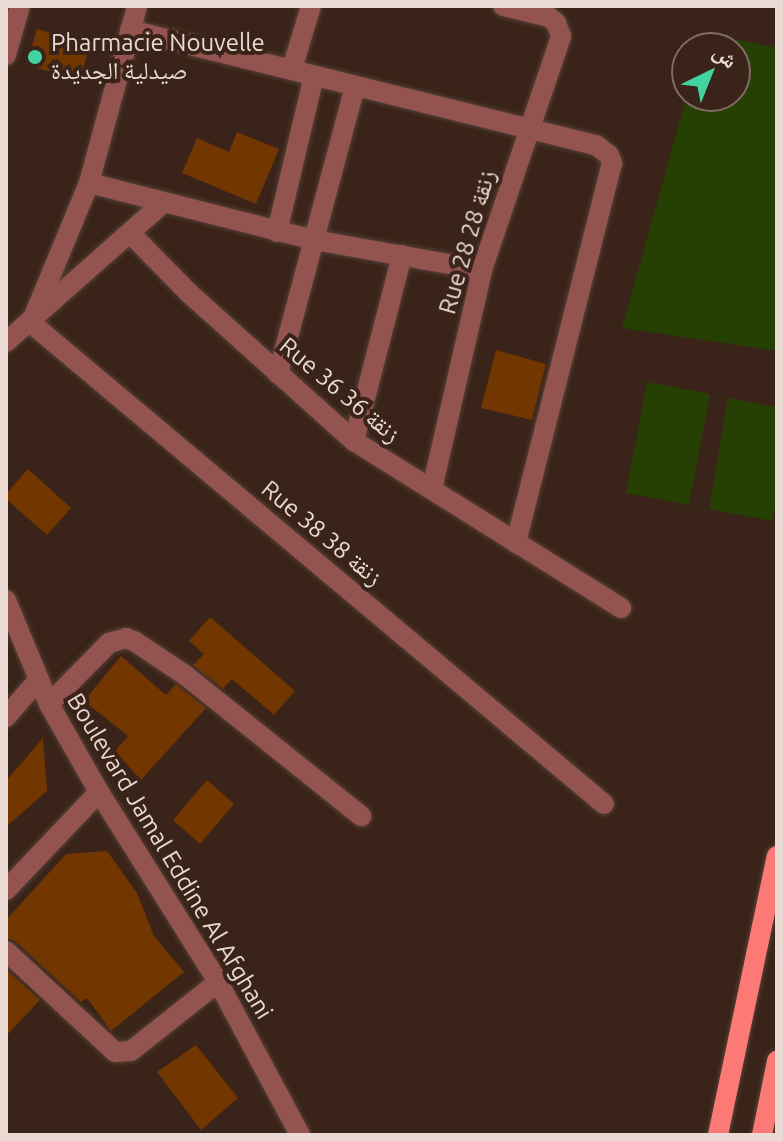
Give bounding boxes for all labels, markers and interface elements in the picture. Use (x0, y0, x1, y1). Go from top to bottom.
place label: Pharmacie Nouvelle صيدلية الجديدة (51, 29, 265, 85)
north arrow (671, 32, 751, 112)
text: ش (709, 38, 743, 73)
marker: Pharmacie Nouvelle صيدلية الجديدة (26, 48, 44, 66)
street label: Rue 28 زنقة 28 (433, 167, 501, 317)
street label: Rue 36 زنقة 36 (274, 331, 406, 449)
street label: Rue 38 زنقة 38 (256, 474, 388, 592)
street label: Boulevard Jamal Eddine Al Afghani (61, 688, 279, 1024)

